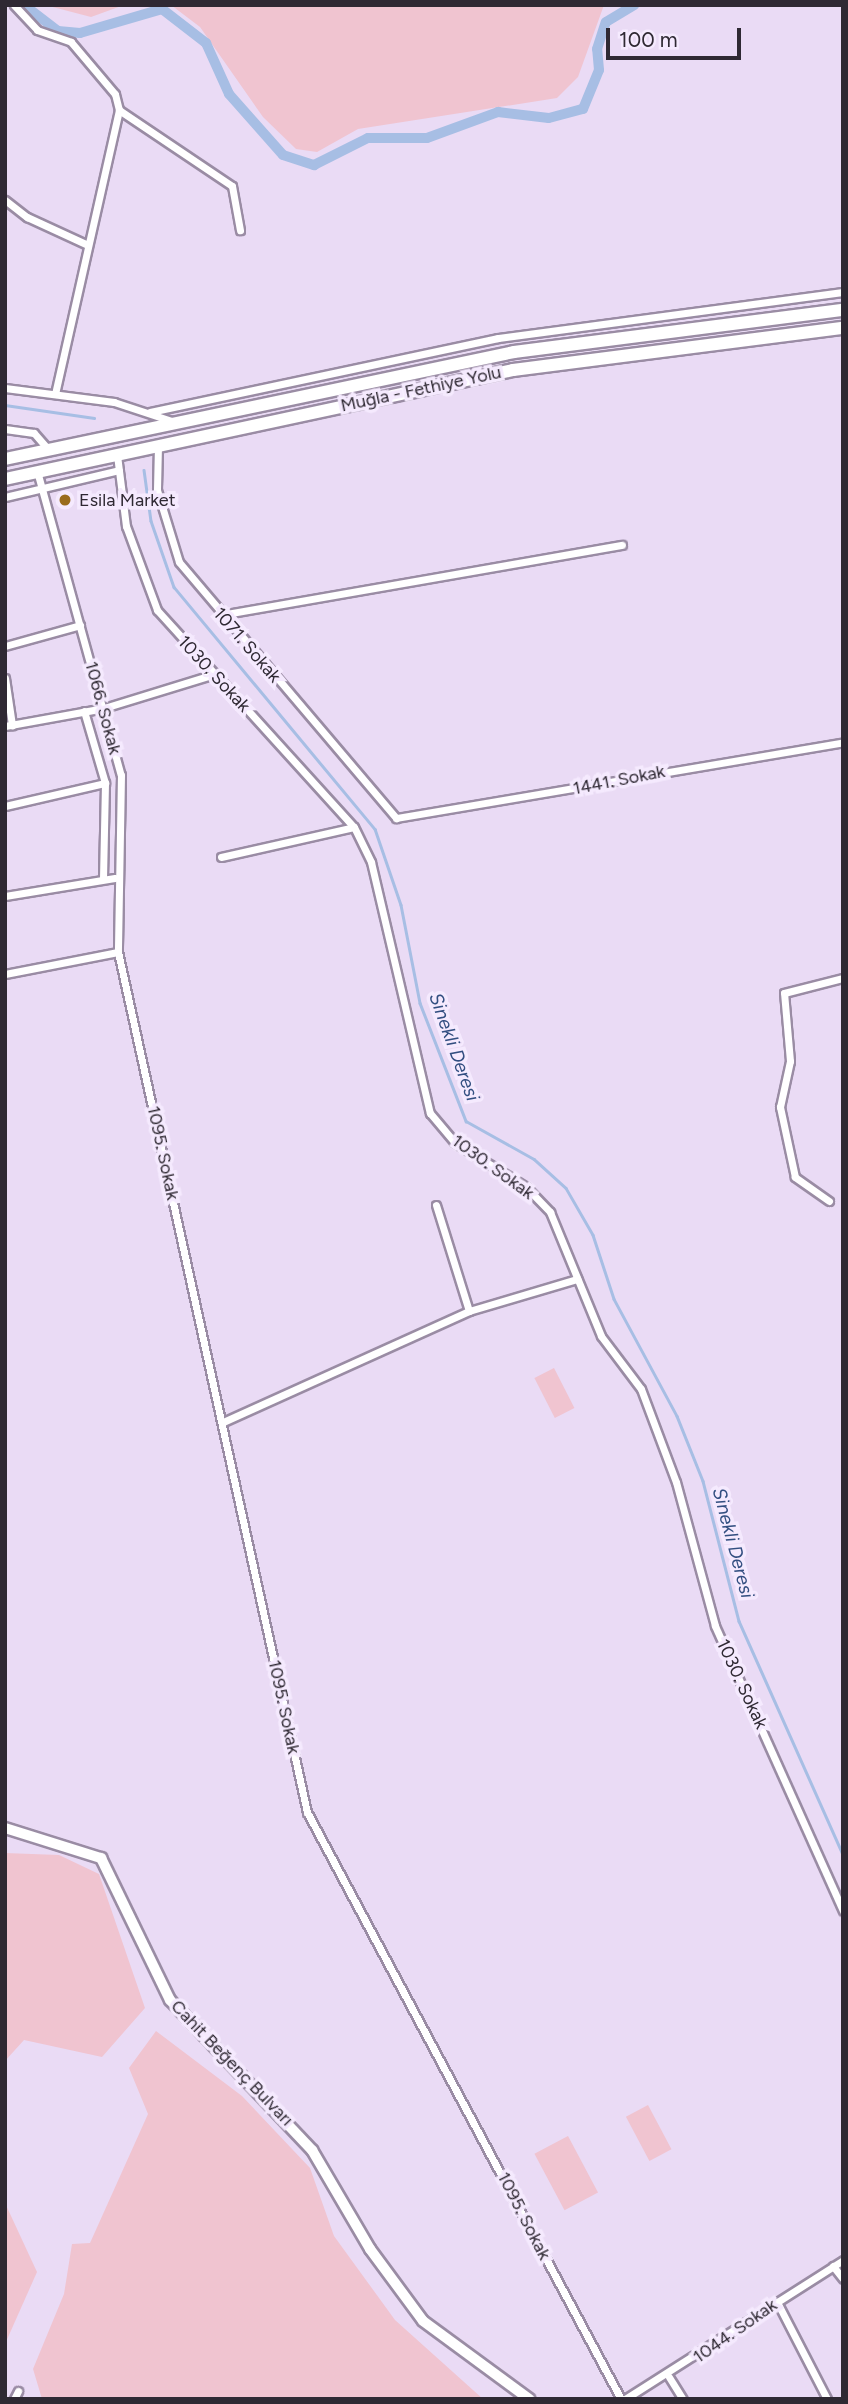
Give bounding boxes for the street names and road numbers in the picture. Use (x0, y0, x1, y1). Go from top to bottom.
street label: Muğla - Fethiye Yolu (339, 361, 503, 417)
street label: 1071. Sokak (209, 603, 285, 687)
street label: 1030. Sokak (173, 631, 255, 717)
street label: 1066. Sokak (80, 659, 126, 757)
street label: 1441. Sokak (571, 760, 667, 800)
street label: 1095. Sokak (142, 1104, 184, 1202)
street label: 1030. Sokak (448, 1130, 538, 1204)
street label: 1030. Sokak (712, 1636, 772, 1732)
street label: 1095. Sokak (263, 1658, 305, 1756)
street label: Cahit Beğenç Bulvarı (166, 1996, 298, 2130)
street label: 1095. Sokak (493, 2168, 555, 2264)
street label: 1044. Sokak (689, 2294, 781, 2368)

